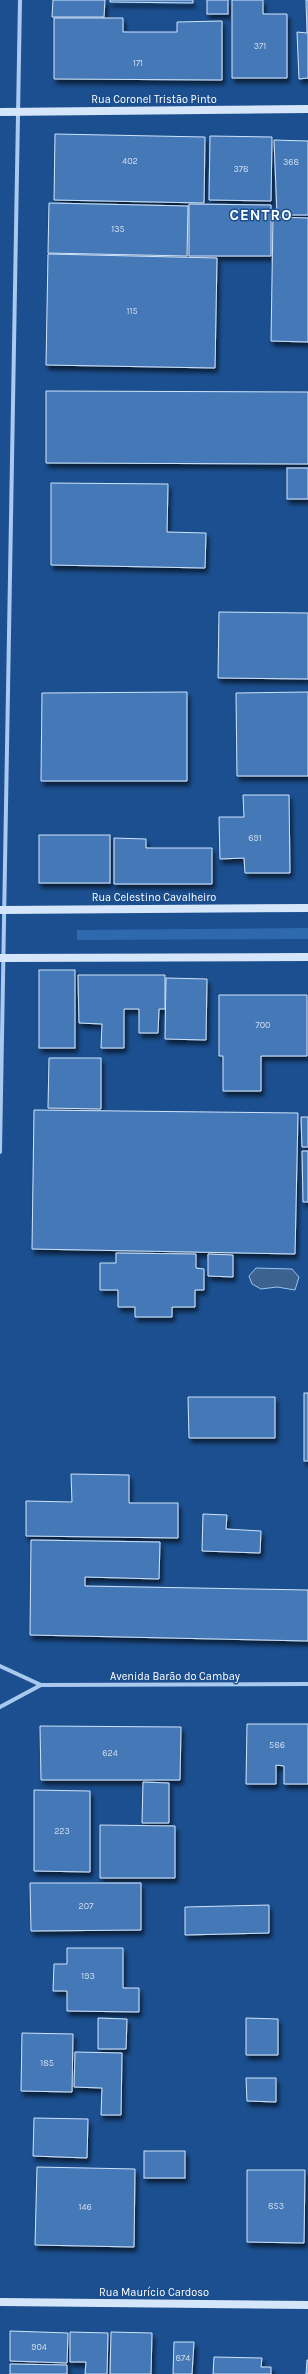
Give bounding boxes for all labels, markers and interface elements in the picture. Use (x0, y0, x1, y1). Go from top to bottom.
house number: 371 (254, 41, 266, 51)
house number: 171 (133, 58, 143, 68)
street label: Rua Coronel Tristão Pinto (91, 93, 217, 106)
house number: 402 (122, 156, 138, 166)
house number: 368 (283, 157, 299, 167)
house number: 378 (233, 164, 249, 174)
district label: CENTRO (230, 206, 292, 224)
house number: 135 (111, 224, 125, 234)
house number: 115 (126, 306, 138, 316)
house number: 691 (248, 833, 262, 843)
street label: Rua Celestino Cavalheiro (92, 891, 216, 904)
house number: 700 (256, 1020, 270, 1030)
street label: Avenida Barão do Cambay (110, 1670, 240, 1683)
house number: 586 (269, 1740, 285, 1750)
house number: 624 (102, 1748, 118, 1758)
house number: 223 (54, 1826, 70, 1836)
house number: 207 (79, 1901, 94, 1911)
house number: 193 (81, 1971, 95, 1981)
house number: 185 (40, 2058, 54, 2068)
house number: 853 (268, 2201, 284, 2211)
house number: 146 (78, 2202, 92, 2212)
street label: Rua Maurício Cardoso (99, 2286, 209, 2299)
house number: 904 (31, 2342, 47, 2352)
house number: 874 (176, 2353, 190, 2363)

